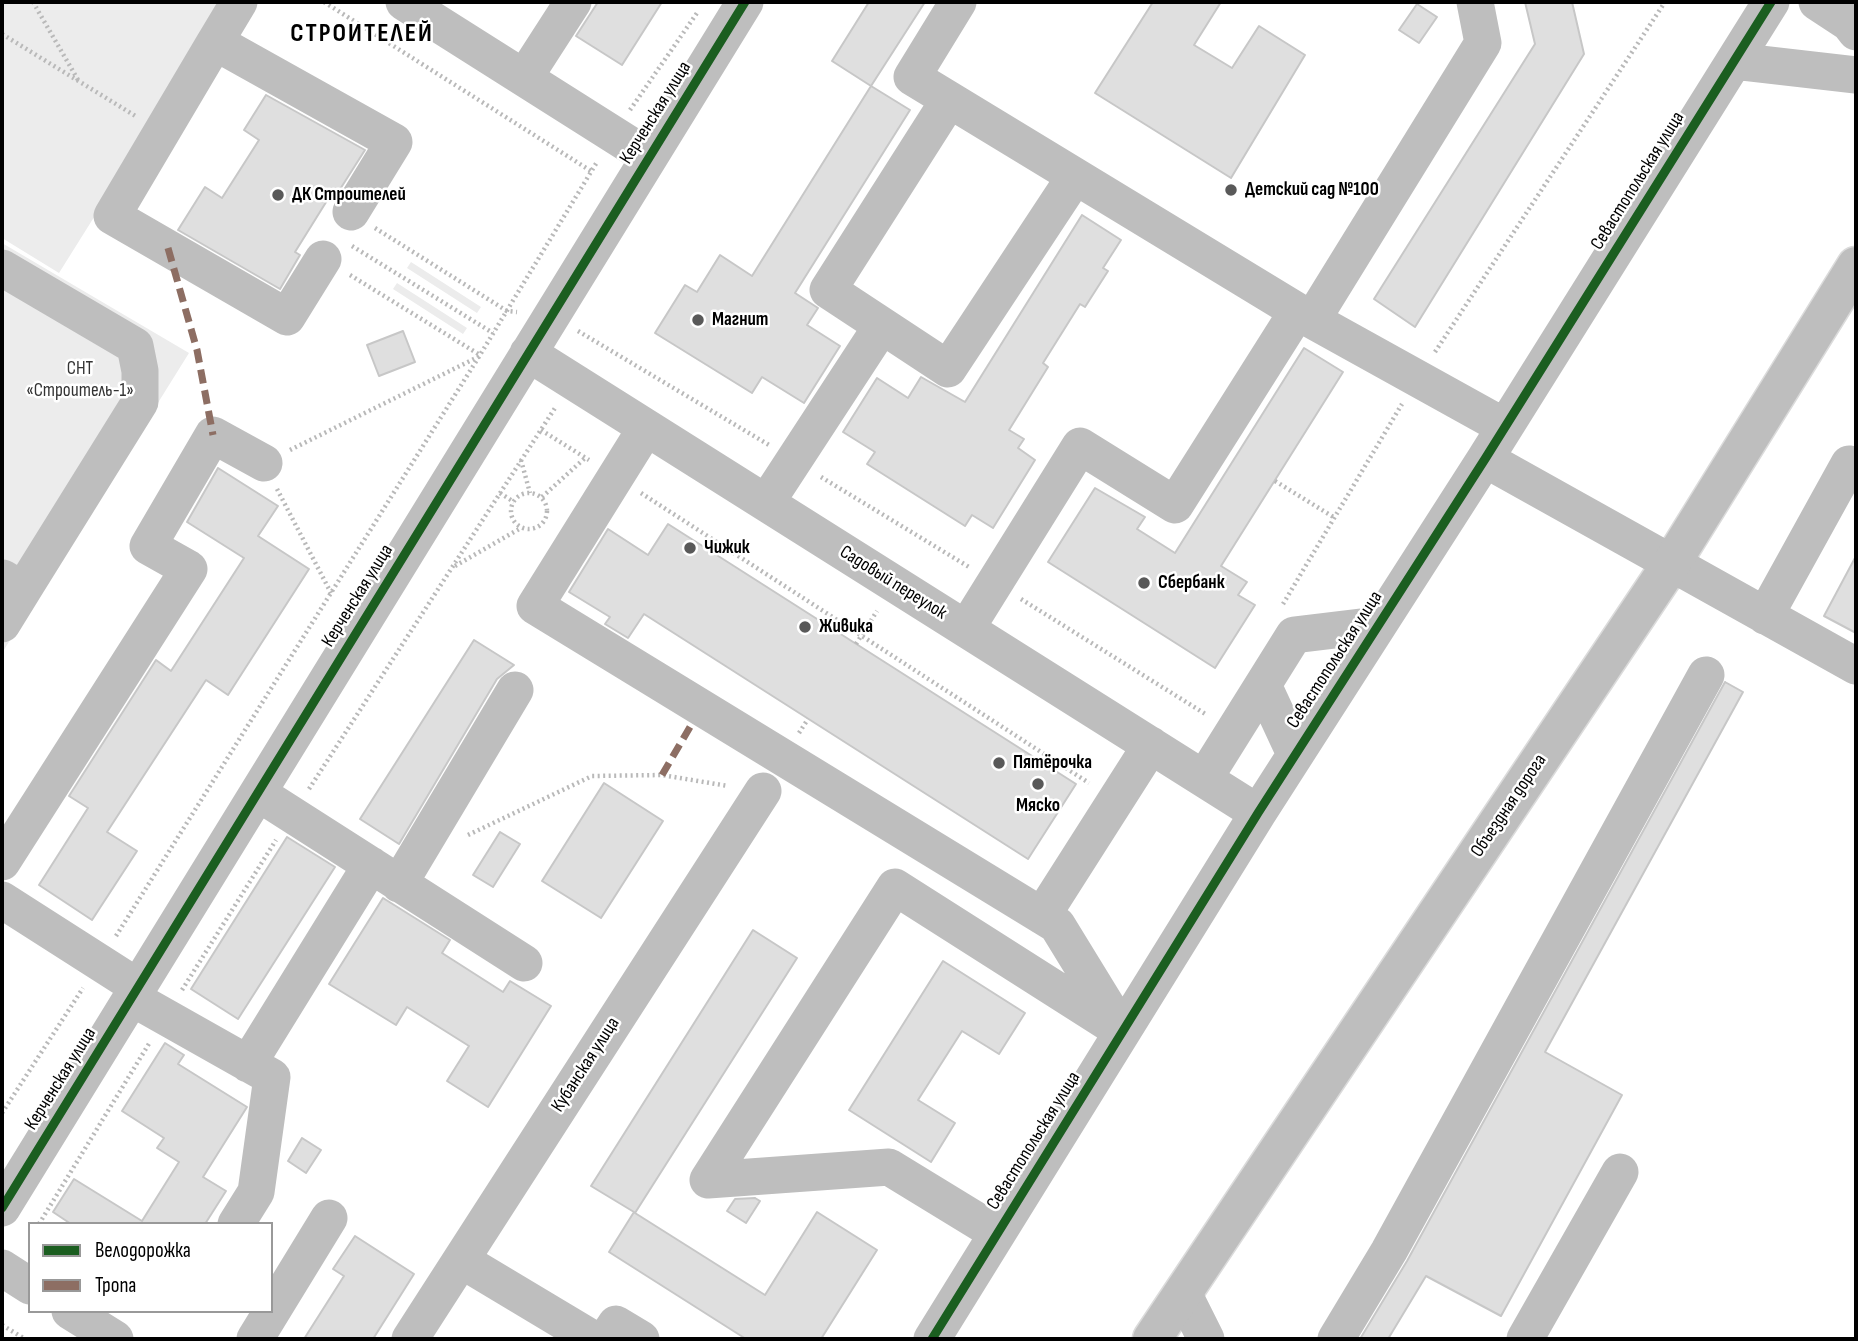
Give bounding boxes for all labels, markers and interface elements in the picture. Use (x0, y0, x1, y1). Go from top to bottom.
district label: СТРОИТЕЛЕЙ (291, 18, 433, 50)
street label: Керченская улица (615, 58, 697, 168)
street label: Севастопольская улица (1586, 108, 1690, 254)
place label: Детский сад №100 (1245, 179, 1379, 201)
marker: Детский сад №100 (1223, 182, 1239, 198)
place label: ДК Строителей (292, 184, 406, 206)
marker: ДК Строителей (270, 187, 286, 203)
place label: Магнит (712, 309, 768, 331)
marker: Магнит (690, 312, 706, 328)
park label: СНТ «Строитель-1» (26, 358, 134, 402)
place label: Чижик (704, 537, 750, 559)
marker: Чижик (682, 540, 698, 556)
street label: Керченская улица (317, 541, 399, 651)
street label: Садовый переулок (835, 541, 951, 625)
place label: Сбербанк (1158, 572, 1225, 594)
marker: Сбербанк (1136, 575, 1152, 591)
street label: Севастопольская улица (1282, 587, 1388, 733)
place label: Живика (819, 616, 873, 638)
marker: Живика (797, 619, 813, 635)
street label: Объездная дорога (1466, 750, 1552, 862)
place label: Пятёрочка (1013, 752, 1092, 774)
marker: Пятёрочка (991, 755, 1007, 771)
marker: Мяско (1030, 776, 1046, 792)
place label: Мяско (1016, 795, 1060, 817)
street label: Кубанская улица (547, 1013, 625, 1117)
street label: Керченская улица (20, 1024, 102, 1134)
street label: Севастопольская улица (982, 1068, 1086, 1214)
legend (28, 1222, 273, 1313)
text: Велодорожка (95, 1238, 191, 1263)
text: Тропа (95, 1273, 136, 1298)

